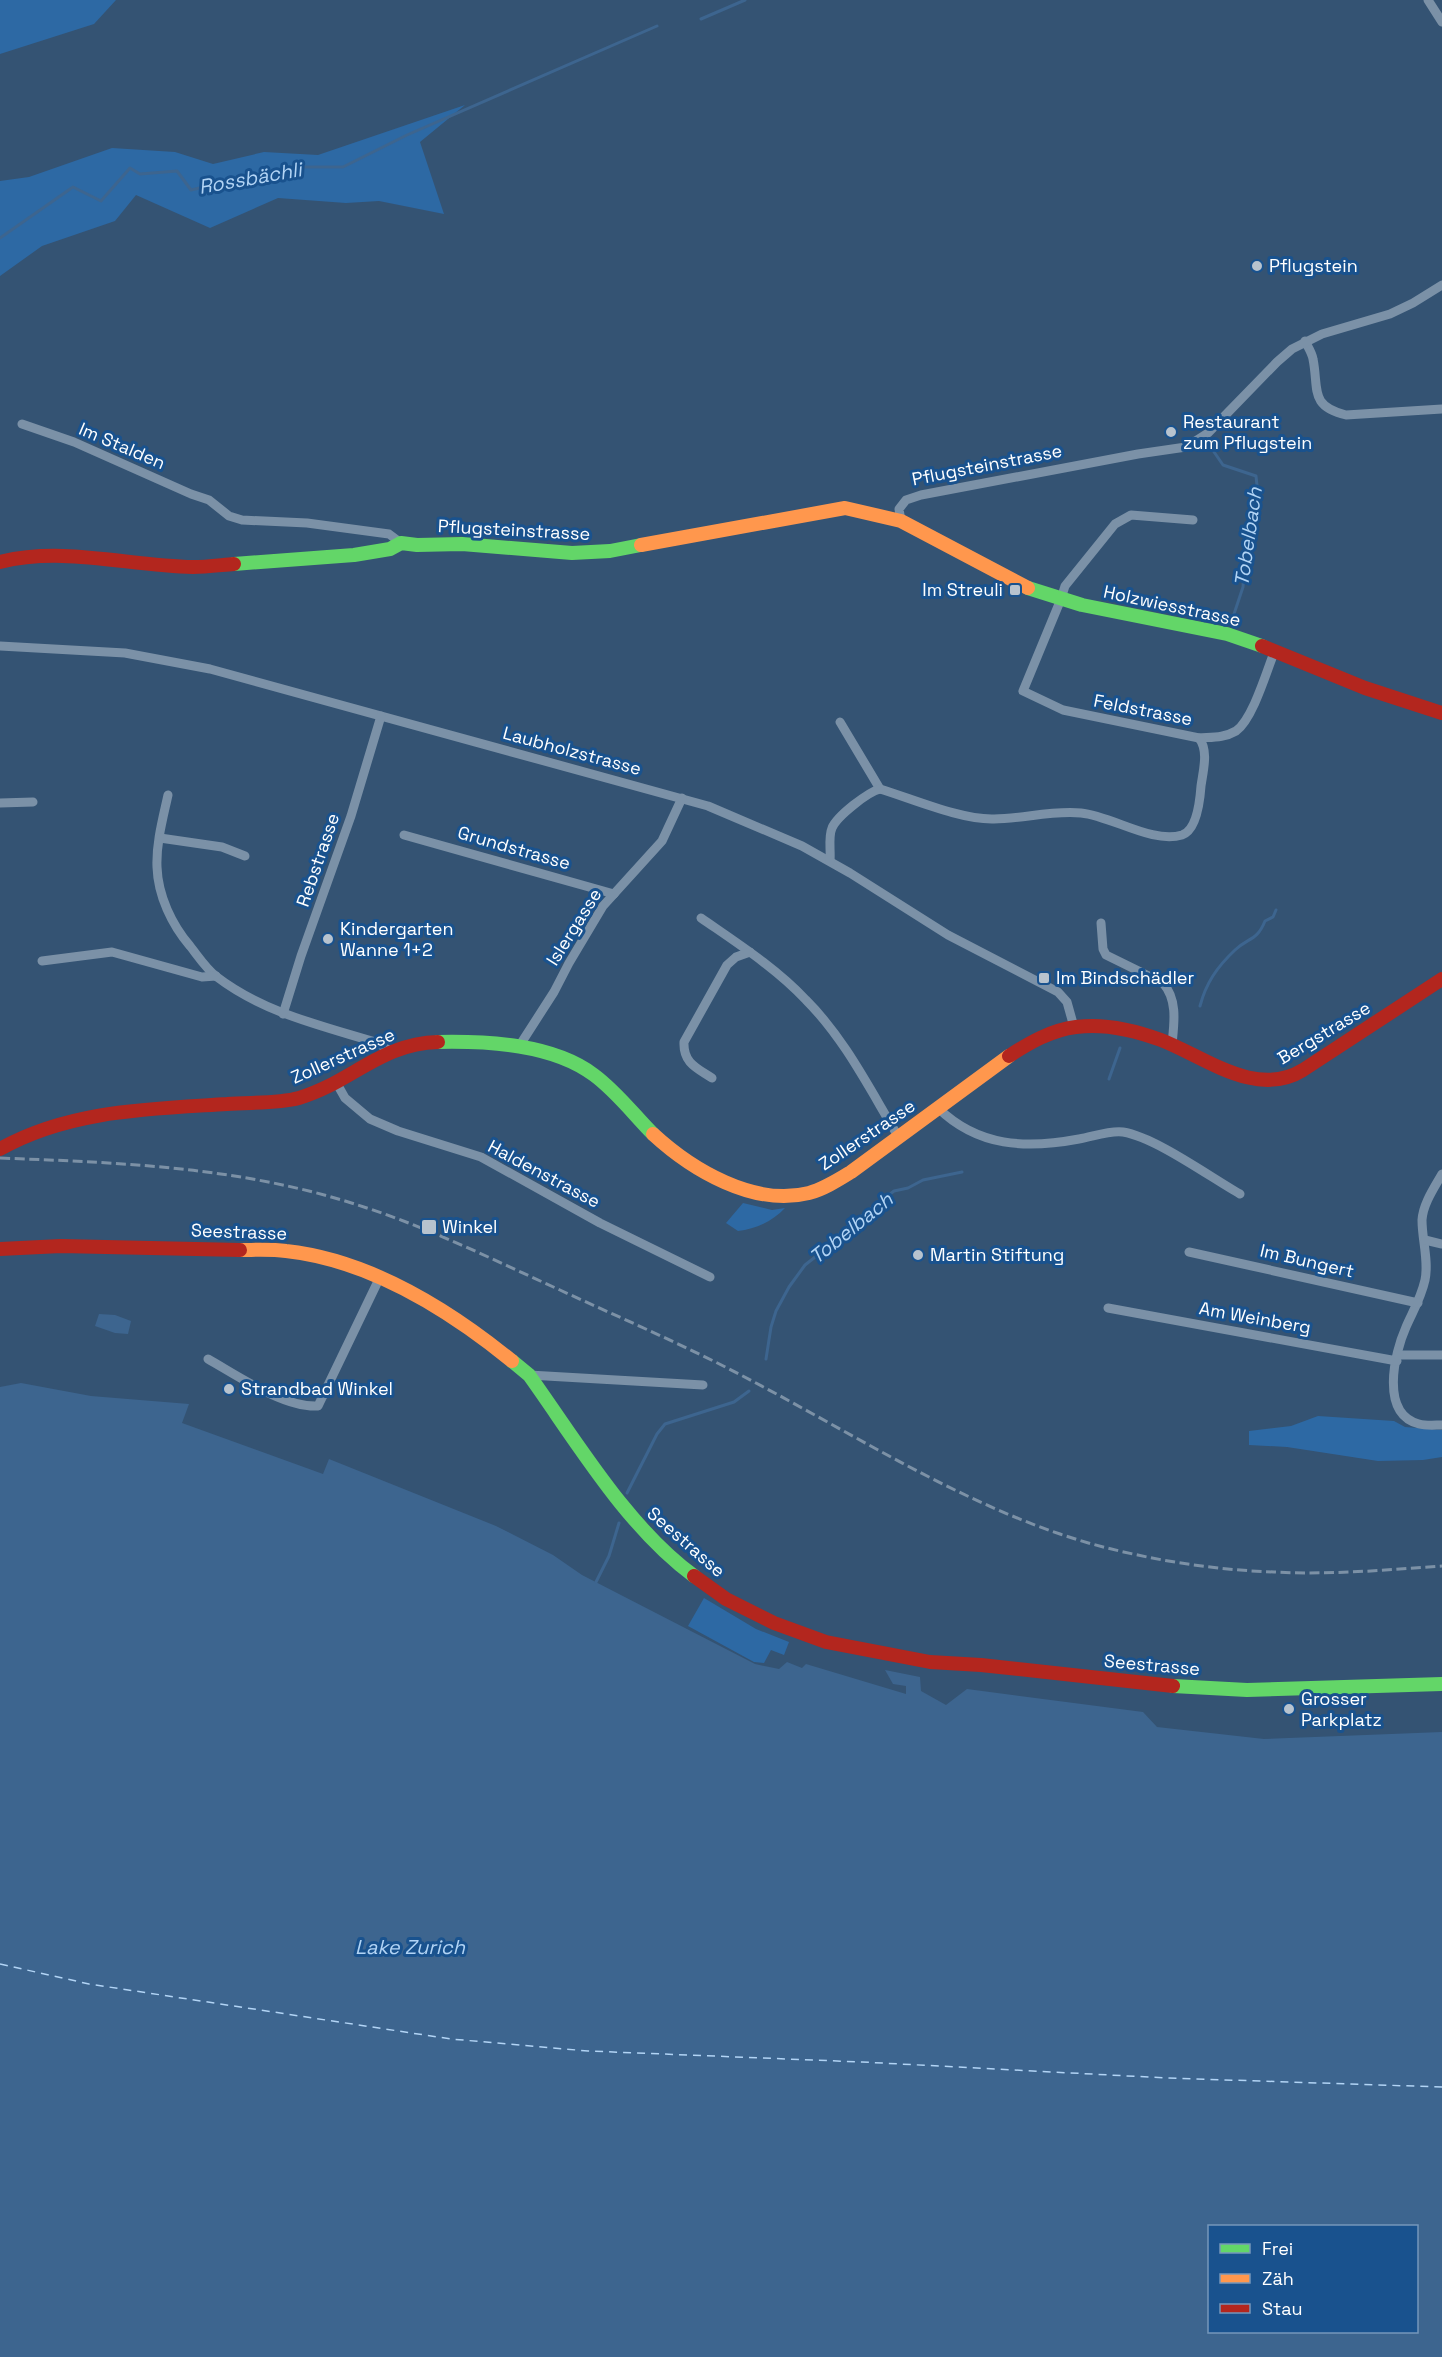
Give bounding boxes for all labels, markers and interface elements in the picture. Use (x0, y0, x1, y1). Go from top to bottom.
water label: Rossbächli (196, 156, 306, 200)
place label: Pflugstein (1269, 254, 1358, 277)
marker: Pflugstein (1250, 259, 1264, 273)
place label: Restaurant zum Pflugstein (1183, 410, 1312, 454)
street label: Im Stalden (75, 417, 169, 474)
marker: Restaurant zum Pflugstein (1164, 425, 1178, 439)
street label: Pflugsteinstrasse (910, 439, 1064, 490)
water label: Tobelbach (1228, 485, 1268, 588)
street label: Pflugsteinstrasse (437, 514, 591, 545)
place label: Im Streuli (922, 578, 1003, 601)
street label: Holzwiesstrasse (1101, 580, 1243, 631)
marker: Im Streuli (1008, 583, 1022, 597)
street label: Feldstrasse (1092, 689, 1194, 730)
street label: Laubholzstrasse (500, 721, 644, 780)
street label: Rebstrasse (291, 810, 344, 910)
street label: Grundstrasse (455, 820, 573, 875)
street label: Islergasse (541, 884, 606, 970)
place label: Kindergarten Wanne 1+2 (340, 917, 453, 961)
marker: Kindergarten Wanne 1+2 (321, 932, 335, 946)
place label: Im Bindschädler (1056, 966, 1194, 989)
marker: Im Bindschädler (1037, 971, 1051, 985)
street label: Bergstrasse (1273, 996, 1374, 1069)
street label: Zollerstrasse (287, 1022, 398, 1089)
street label: Zollerstrasse (814, 1094, 919, 1175)
street label: Haldenstrasse (484, 1134, 604, 1213)
water label: Tobelbach (804, 1186, 899, 1270)
place label: Winkel (442, 1215, 497, 1238)
street label: Seestrasse (190, 1218, 288, 1245)
marker: Winkel (420, 1218, 438, 1236)
street label: Im Bungert (1258, 1239, 1356, 1282)
place label: Martin Stiftung (930, 1243, 1064, 1266)
marker: Martin Stiftung (911, 1248, 925, 1262)
street label: Am Weinberg (1197, 1296, 1313, 1339)
place label: Strandbad Winkel (241, 1377, 393, 1400)
marker: Strandbad Winkel (222, 1382, 236, 1396)
street label: Seestrasse (642, 1501, 730, 1582)
street label: Seestrasse (1103, 1649, 1201, 1680)
place label: Grosser Parkplatz (1301, 1687, 1382, 1731)
marker: Grosser Parkplatz (1282, 1702, 1296, 1716)
water label: Lake Zurich (355, 1934, 466, 1960)
legend (1208, 2225, 1418, 2333)
text: Frei (1262, 2237, 1293, 2260)
text: Zäh (1262, 2267, 1294, 2290)
text: Stau (1262, 2297, 1302, 2320)

